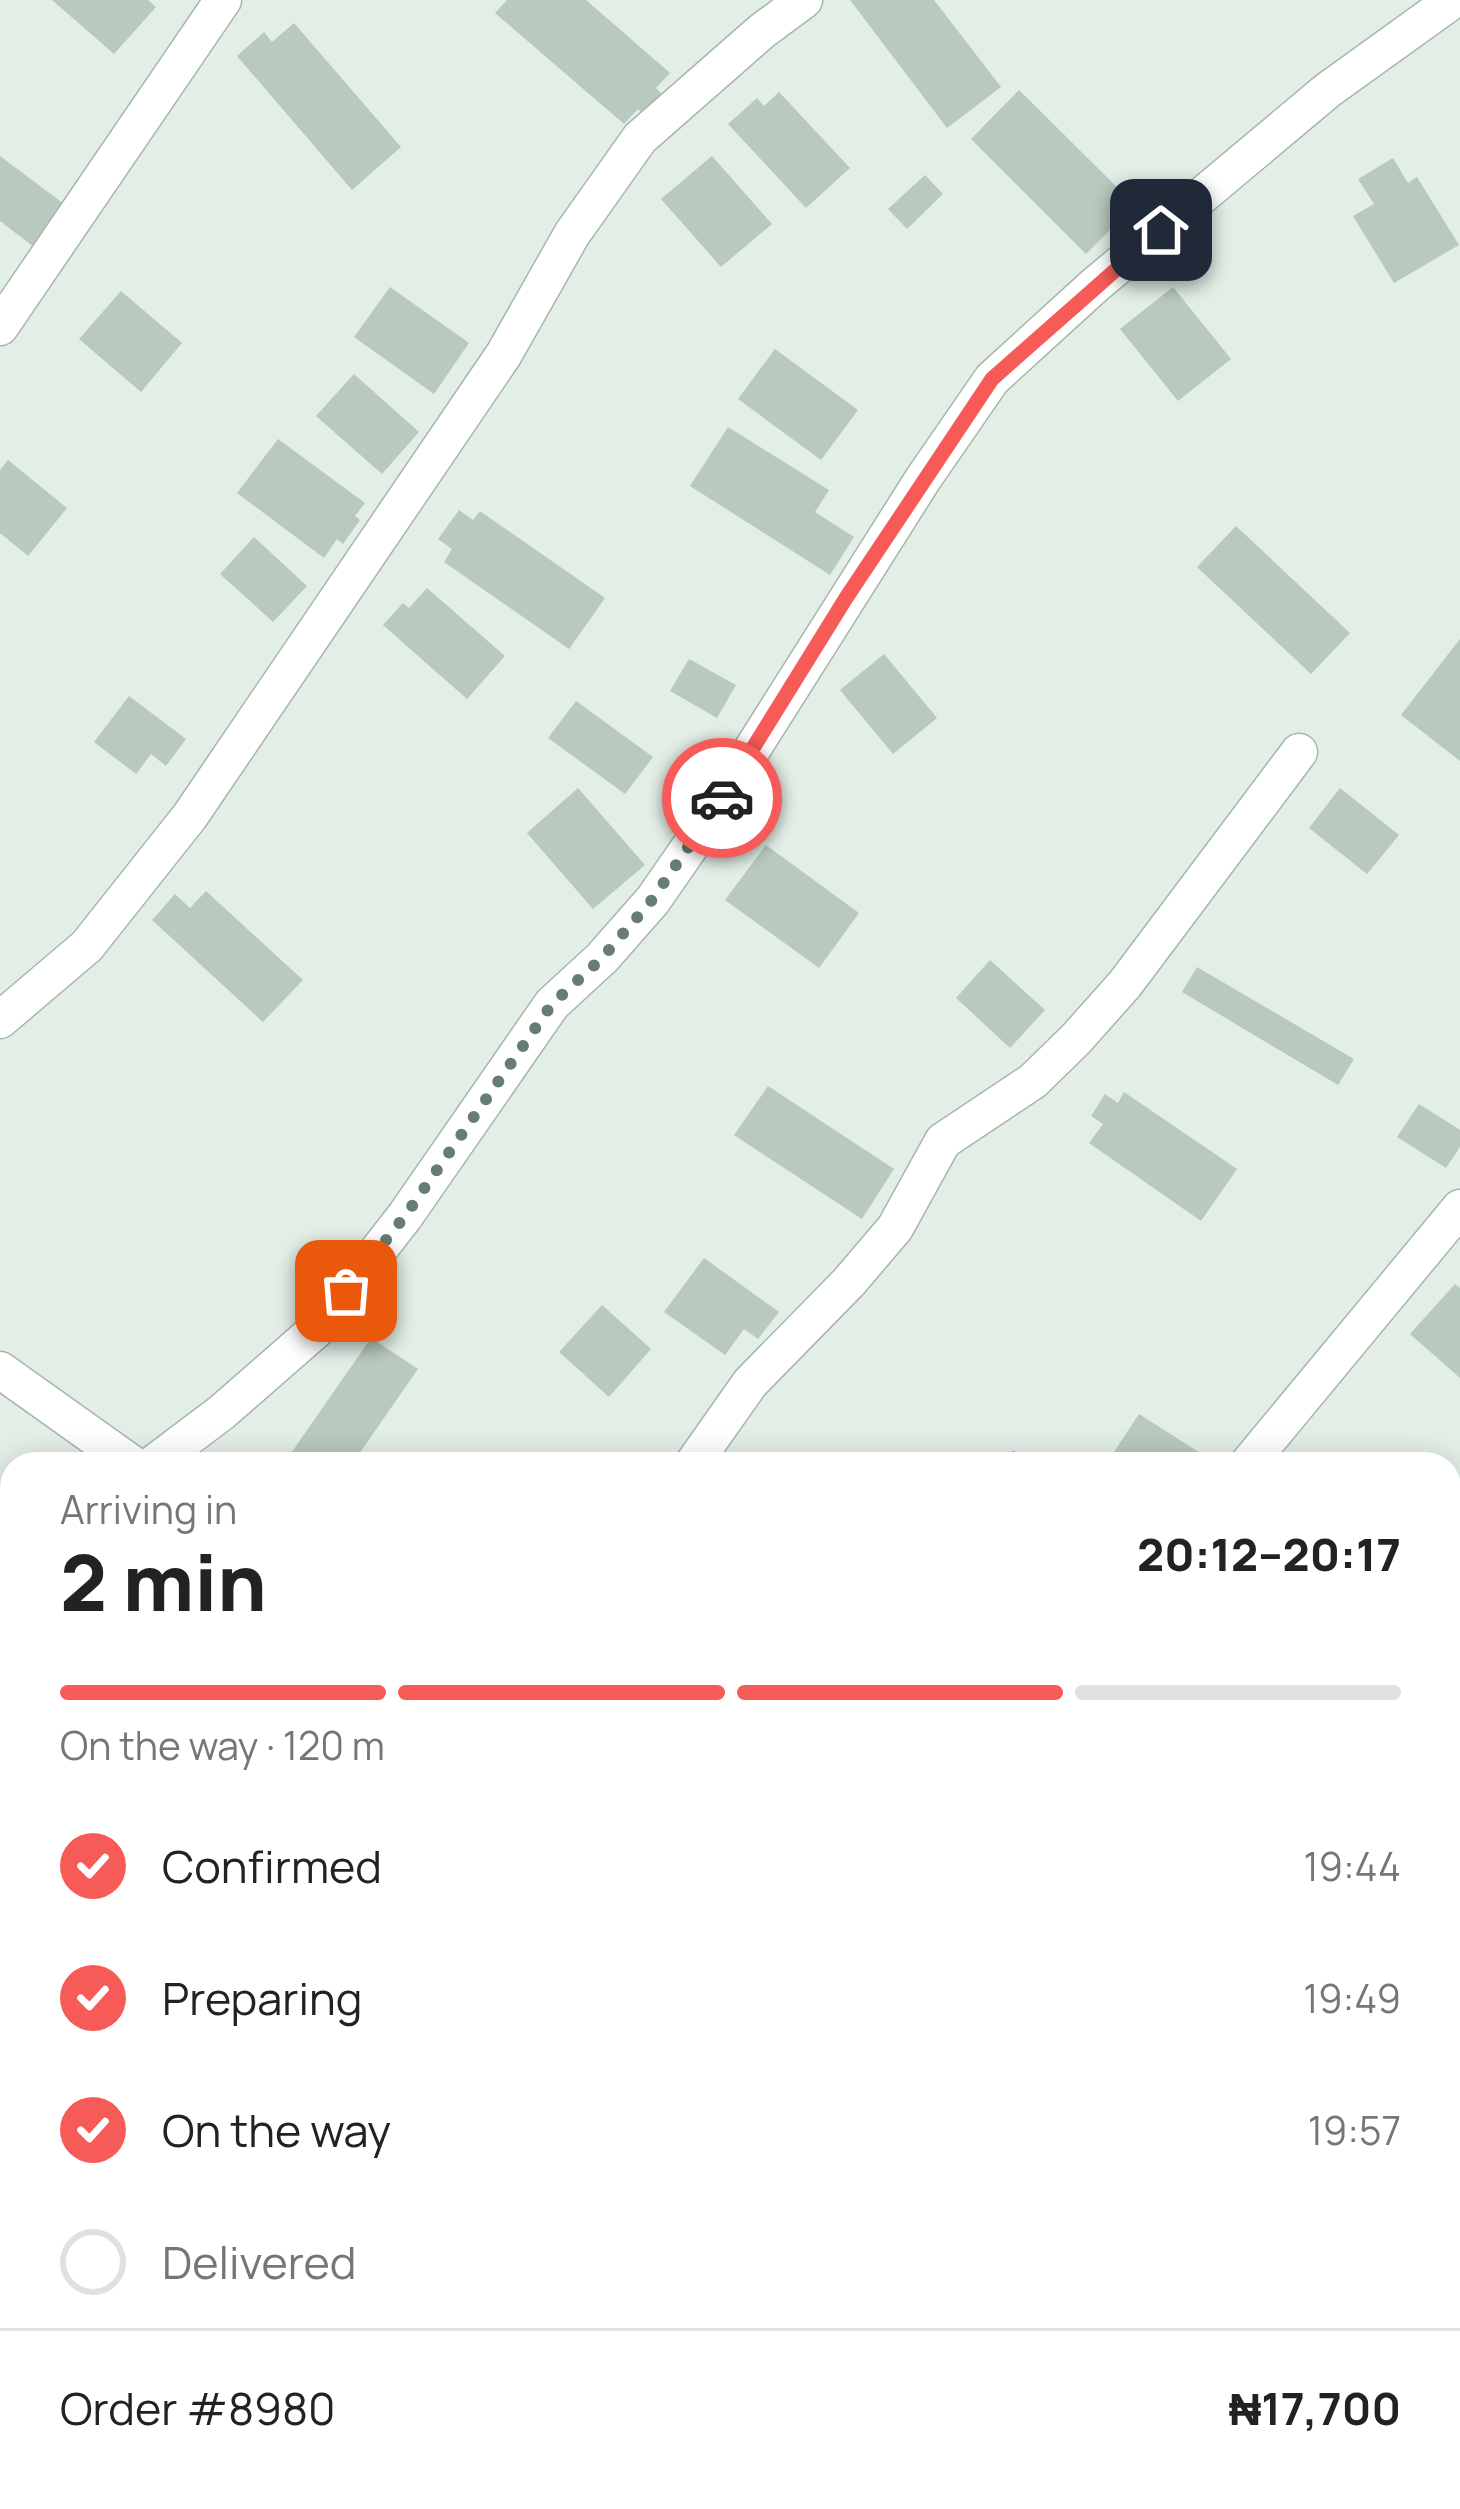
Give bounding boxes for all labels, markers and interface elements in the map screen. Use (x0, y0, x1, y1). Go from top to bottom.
pin (1110, 179, 1212, 281)
icon: home (1128, 197, 1194, 263)
courier (662, 738, 782, 858)
icon: car (689, 765, 755, 831)
pin (295, 1240, 397, 1342)
icon: bag (313, 1258, 379, 1324)
text: Arriving in (60, 1482, 237, 1536)
text: 20:12–20:17 (1137, 1523, 1401, 1585)
text: 2 min (60, 1528, 267, 1634)
text: On the way · 120 m (60, 1718, 385, 1772)
icon: check (60, 1833, 126, 1899)
text: Confirmed (162, 1835, 382, 1897)
text: 19:44 (1304, 1839, 1401, 1893)
icon: check (60, 1965, 126, 2031)
text: Preparing (162, 1967, 362, 2029)
text: 19:49 (1303, 1971, 1401, 2025)
icon: check (60, 2097, 126, 2163)
text: On the way (162, 2099, 391, 2161)
text: 19:57 (1308, 2103, 1401, 2157)
text: Delivered (162, 2231, 357, 2293)
text: Order #8980 (60, 2377, 336, 2439)
text: ₦17,700 (1229, 2377, 1401, 2439)

